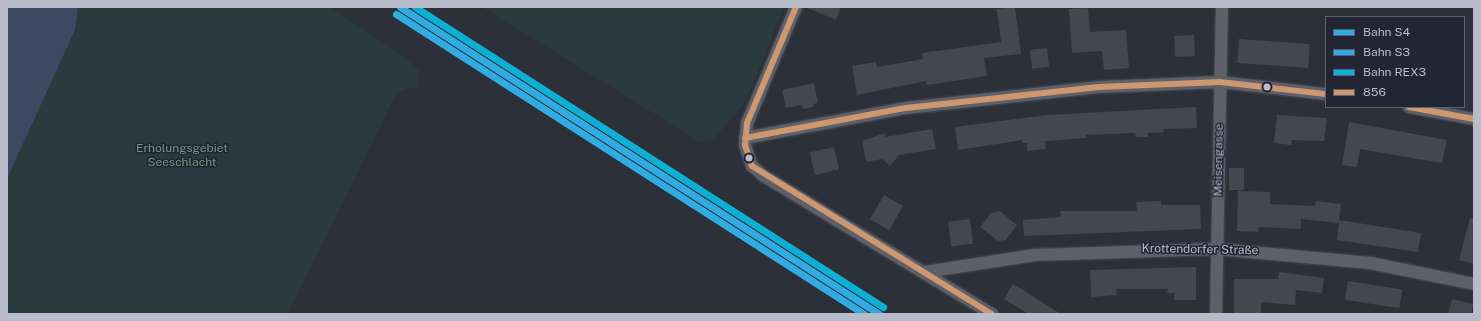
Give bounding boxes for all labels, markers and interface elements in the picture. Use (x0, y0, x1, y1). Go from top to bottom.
legend (1325, 16, 1465, 108)
text: Bahn S4 (1363, 25, 1410, 39)
text: Bahn S3 (1363, 45, 1410, 59)
text: Bahn REX3 (1363, 65, 1426, 79)
unlabelled marker (1262, 82, 1272, 92)
text: 856 (1363, 85, 1386, 99)
street label: Meisengasse (1211, 123, 1227, 197)
park label: Erholungsgebiet Seeschlacht (136, 142, 228, 170)
unlabelled marker (744, 153, 754, 163)
street label: Krottendorfer Straße (1141, 242, 1259, 258)

